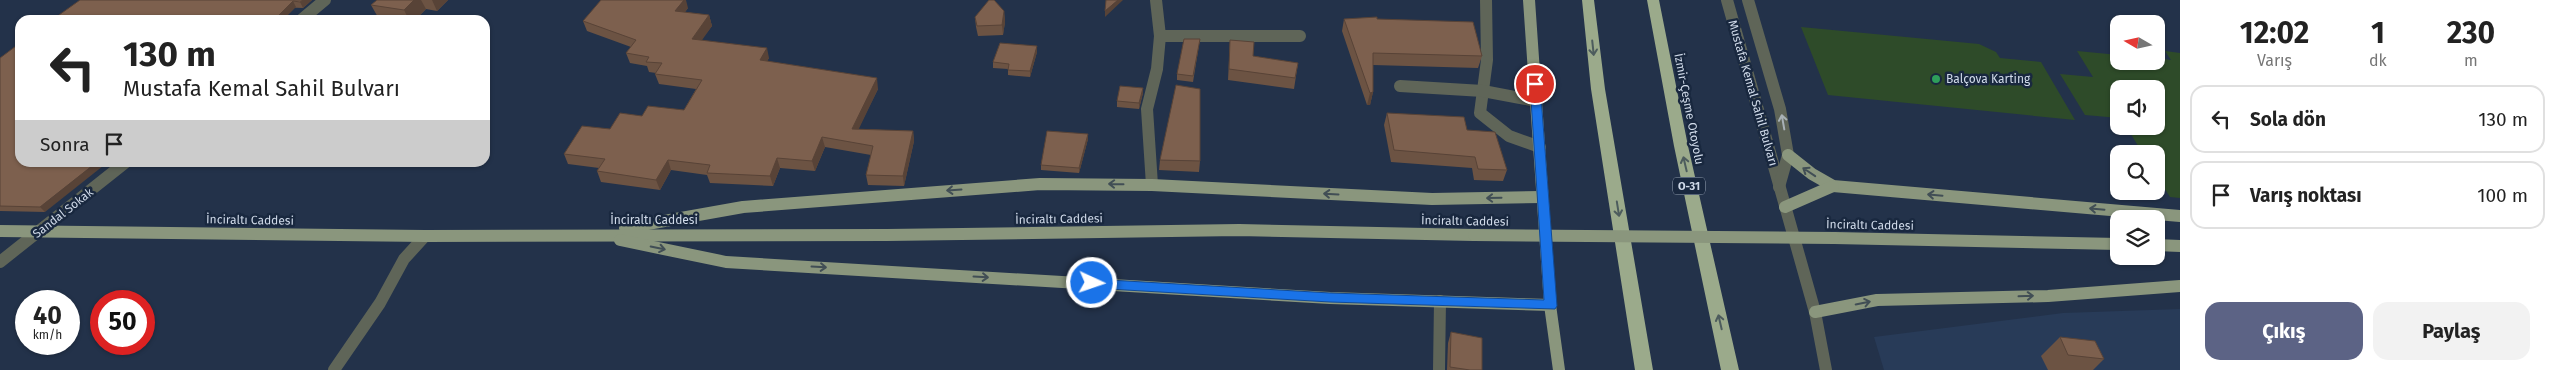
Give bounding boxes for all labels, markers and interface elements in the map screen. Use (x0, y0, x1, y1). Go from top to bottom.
north arrow (2110, 15, 2165, 70)
map controls (2110, 15, 2165, 265)
text: 12:02 (2240, 15, 2309, 51)
text: 1 (2371, 15, 2385, 51)
text: 230 (2447, 15, 2495, 51)
street label: Mustafa Kemal Sahil Bulvarı (1725, 18, 1781, 168)
text: 130 m (123, 33, 216, 75)
icon: left (40, 35, 105, 100)
one-way arrow (1588, 40, 1598, 56)
text: Varış (2257, 51, 2292, 70)
text: dk (2369, 51, 2387, 70)
text: m (2464, 51, 2478, 70)
street label: İzmir-Çeşme Otoyolu (1671, 52, 1708, 166)
pin (1514, 63, 1556, 105)
icon: arrive (1521, 70, 1549, 98)
place label: Balçova Karting (1946, 72, 2031, 86)
marker: Balçova Karting (1930, 73, 1942, 85)
text: Mustafa Kemal Sahil Bulvarı (123, 75, 400, 102)
button: sound (2110, 80, 2165, 135)
icon: left (2207, 105, 2235, 133)
text: Sola dön (2250, 108, 2326, 131)
text: 130 m (2478, 108, 2528, 131)
one-way arrow (1777, 115, 1787, 131)
icon: arrive (100, 130, 128, 158)
text: Sonra (40, 133, 90, 156)
button: search (2110, 145, 2165, 200)
one-way arrow (1679, 156, 1689, 172)
one-way arrow (1803, 167, 1817, 177)
road number: O-31 (1673, 178, 1705, 195)
one-way arrow (1109, 180, 1125, 189)
icon: arrive (2207, 181, 2235, 209)
text: Varış noktası (2250, 184, 2362, 207)
text: 100 m (2477, 184, 2528, 207)
street label: Sandal Sokak (30, 185, 97, 241)
one-way arrow (946, 186, 962, 195)
one-way arrow (1323, 189, 1339, 198)
one-way arrow (1927, 190, 1943, 200)
one-way arrow (1486, 193, 1502, 203)
one-way arrow (1613, 201, 1623, 217)
one-way arrow (2089, 204, 2105, 213)
street label: İnciraltı Caddesi (1015, 210, 1103, 227)
button: layers (2110, 210, 2165, 265)
street label: İnciraltı Caddesi (206, 211, 294, 228)
street label: İnciraltı Caddesi (610, 212, 698, 227)
street label: İnciraltı Caddesi (1421, 212, 1509, 229)
street label: İnciraltı Caddesi (1826, 216, 1914, 233)
one-way arrow (650, 243, 666, 253)
position arrow (1065, 256, 1117, 308)
one-way arrow (811, 263, 827, 272)
one-way arrow (973, 272, 989, 281)
speed limit sign: 50 (90, 290, 155, 355)
one-way arrow (2017, 291, 2033, 301)
one-way arrow (1855, 297, 1871, 307)
text: 40 (33, 301, 62, 331)
button: Çıkış (2205, 302, 2363, 360)
button: Paylaş (2373, 302, 2530, 360)
one-way arrow (1715, 315, 1724, 331)
text: km/h (33, 328, 62, 342)

